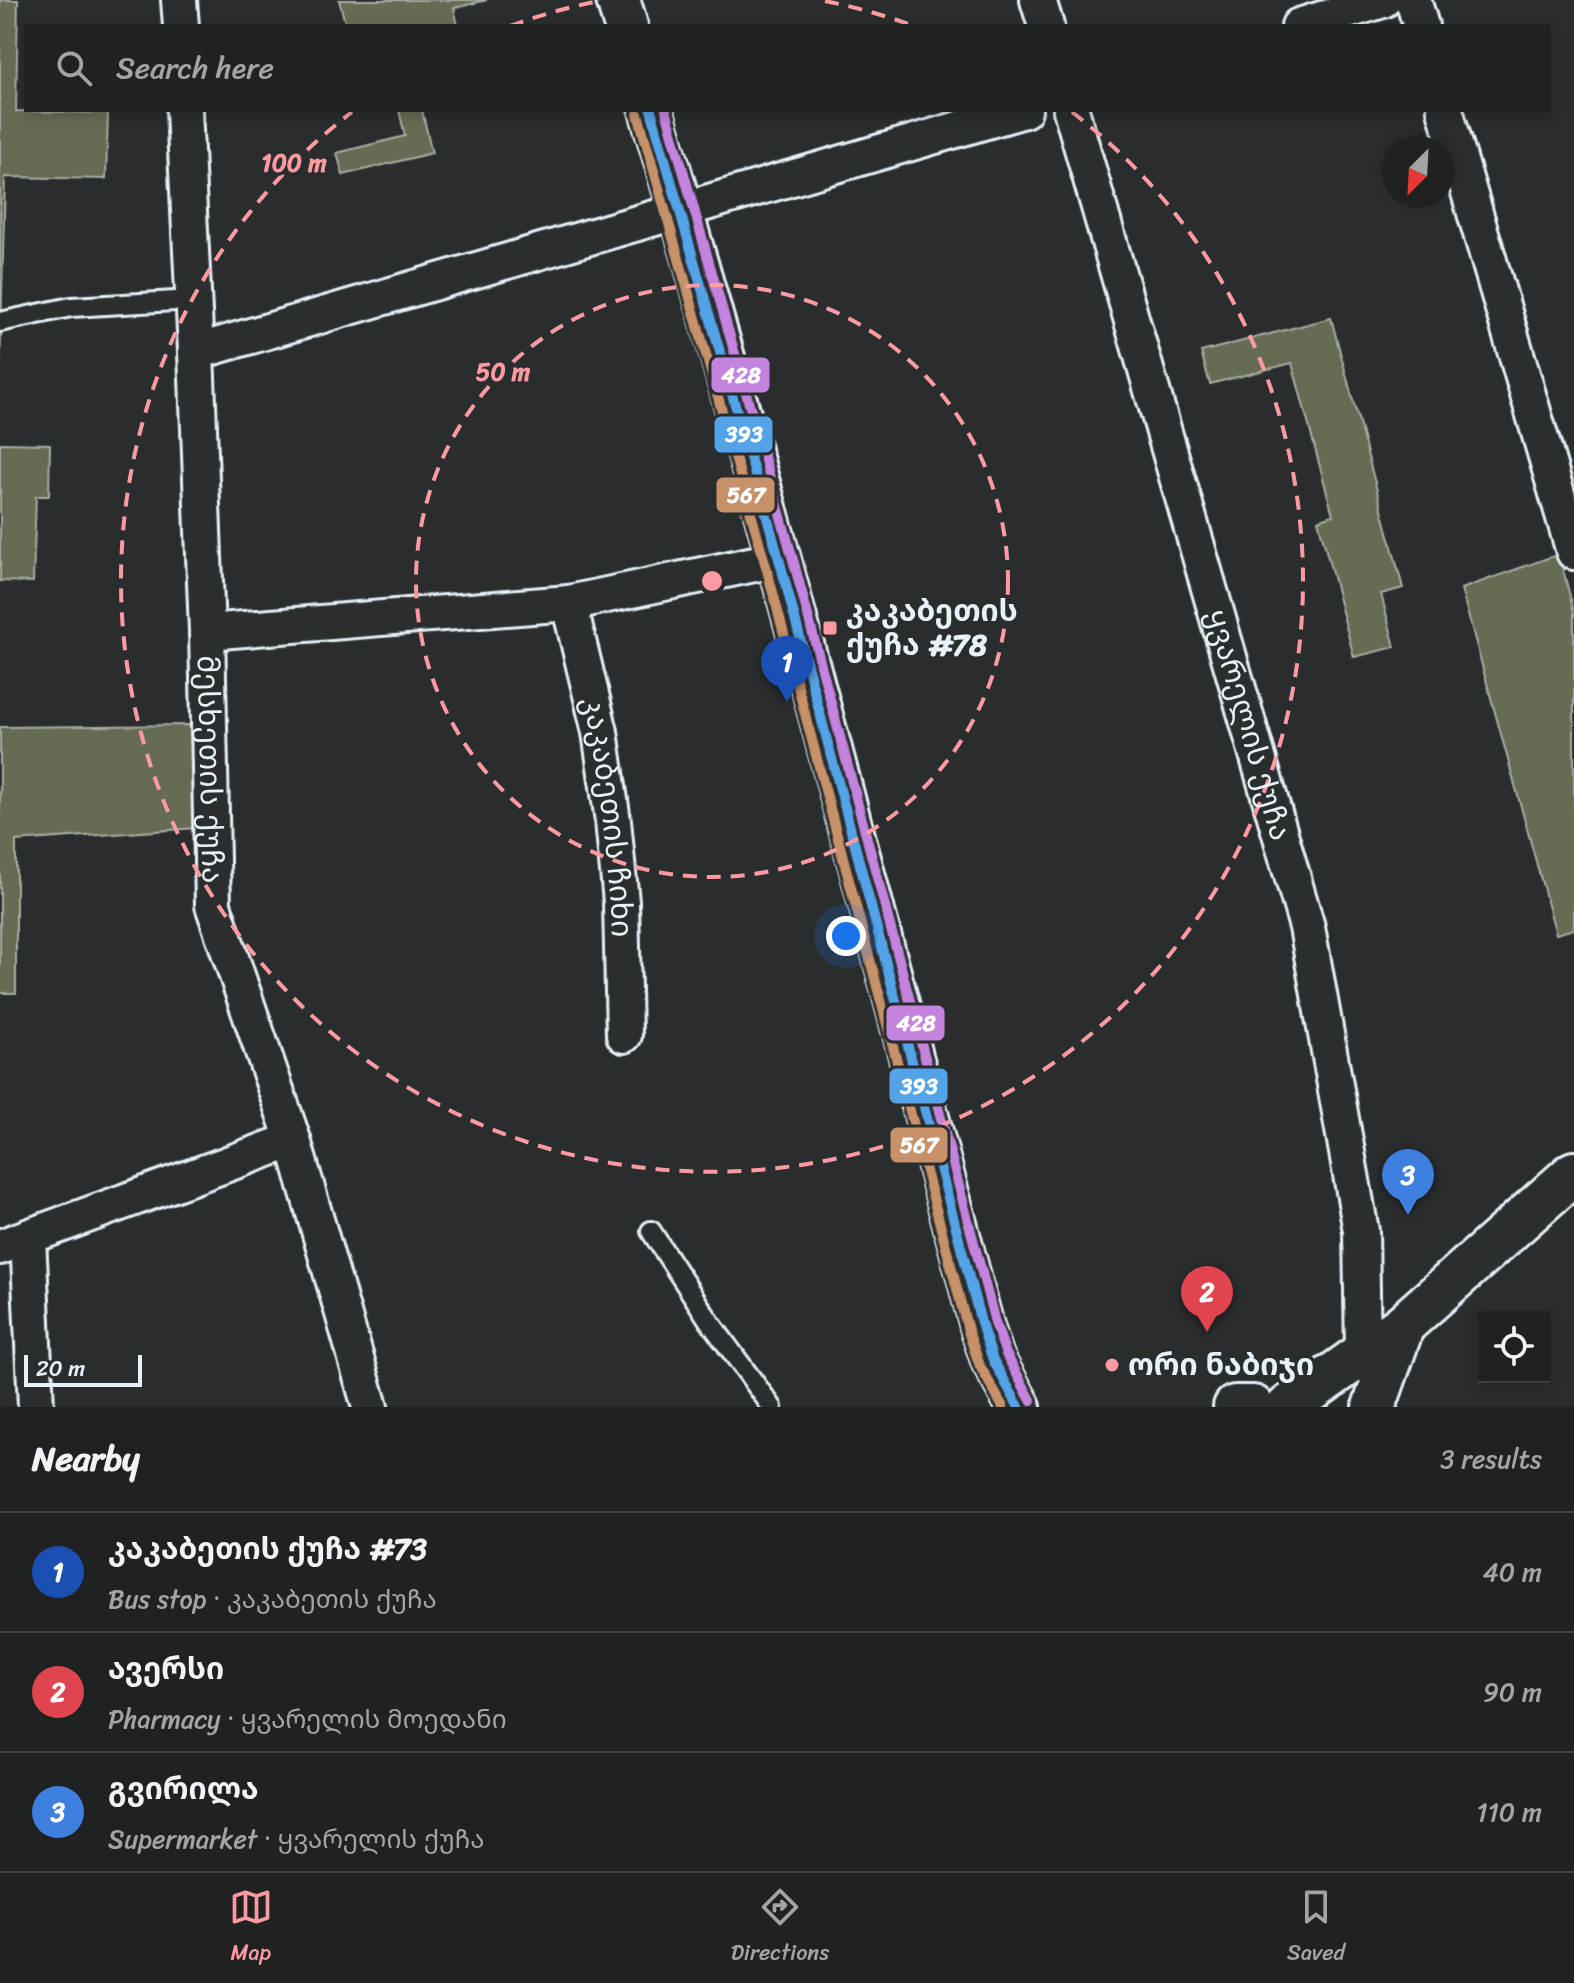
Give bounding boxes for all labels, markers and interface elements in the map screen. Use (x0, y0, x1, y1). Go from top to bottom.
search box (24, 24, 1550, 112)
text: Search here (116, 41, 274, 95)
icon: search (52, 46, 96, 90)
north arrow (1382, 136, 1454, 208)
text: 100 m (261, 142, 327, 184)
text: 50 m (476, 351, 531, 393)
line badge: 428 (710, 356, 771, 394)
text: 428 (720, 356, 762, 395)
line badge: 393 (713, 415, 774, 454)
text: 393 (724, 415, 763, 454)
line badge: 567 (715, 476, 776, 514)
text: 567 (727, 476, 768, 515)
centre of rings (698, 567, 726, 595)
place label: კაკაბეთის ქუჩა #78 (846, 584, 1018, 672)
street label: ყვარელის ქუჩა (1190, 603, 1308, 847)
marker: კაკაბეთის ქუჩა #78 (821, 619, 839, 637)
pin: 1 (761, 636, 813, 702)
street label: მესხეთის ქუჩა (181, 655, 240, 884)
street label: კაკაბეთის ჩიხი (565, 691, 649, 938)
your location (826, 916, 866, 956)
line badge: 428 (885, 1004, 946, 1042)
text: 428 (895, 1004, 937, 1043)
line badge: 393 (888, 1067, 949, 1105)
text: 393 (899, 1067, 938, 1106)
line badge: 567 (889, 1126, 949, 1164)
text: 567 (900, 1126, 941, 1165)
pin: 3 (1382, 1149, 1434, 1215)
pin: 2 (1181, 1266, 1233, 1332)
map controls (1478, 1311, 1550, 1383)
button: locate (1478, 1311, 1550, 1383)
place label: ორი ნაბიჯი (1128, 1338, 1314, 1392)
text: 20 m (36, 1349, 85, 1388)
scale bar (24, 1351, 142, 1387)
marker: ორი ნაბიჯი (1103, 1356, 1121, 1374)
text: Nearby (32, 1429, 140, 1489)
text: 3 results (1440, 1436, 1542, 1482)
text: კაკაბეთის ქუჩა #73 (108, 1522, 427, 1576)
text: 1 (52, 1549, 64, 1595)
text: 40 m (1483, 1549, 1542, 1595)
text: Bus stop · კაკაბეთის ქუჩა (108, 1576, 437, 1622)
text: ავერსი (108, 1642, 224, 1696)
text: 2 (50, 1669, 66, 1715)
text: 90 m (1483, 1669, 1542, 1715)
text: Pharmacy · ყვარელის მოედანი (108, 1696, 507, 1742)
text: გვირილა (108, 1762, 259, 1816)
text: 3 (51, 1789, 65, 1835)
text: 110 m (1477, 1789, 1542, 1835)
text: Supermarket · ყვარელის ქუჩა (108, 1816, 485, 1862)
tab: Map (229, 1885, 273, 1972)
tab: Directions (731, 1885, 829, 1972)
tab: Saved (1287, 1885, 1345, 1972)

